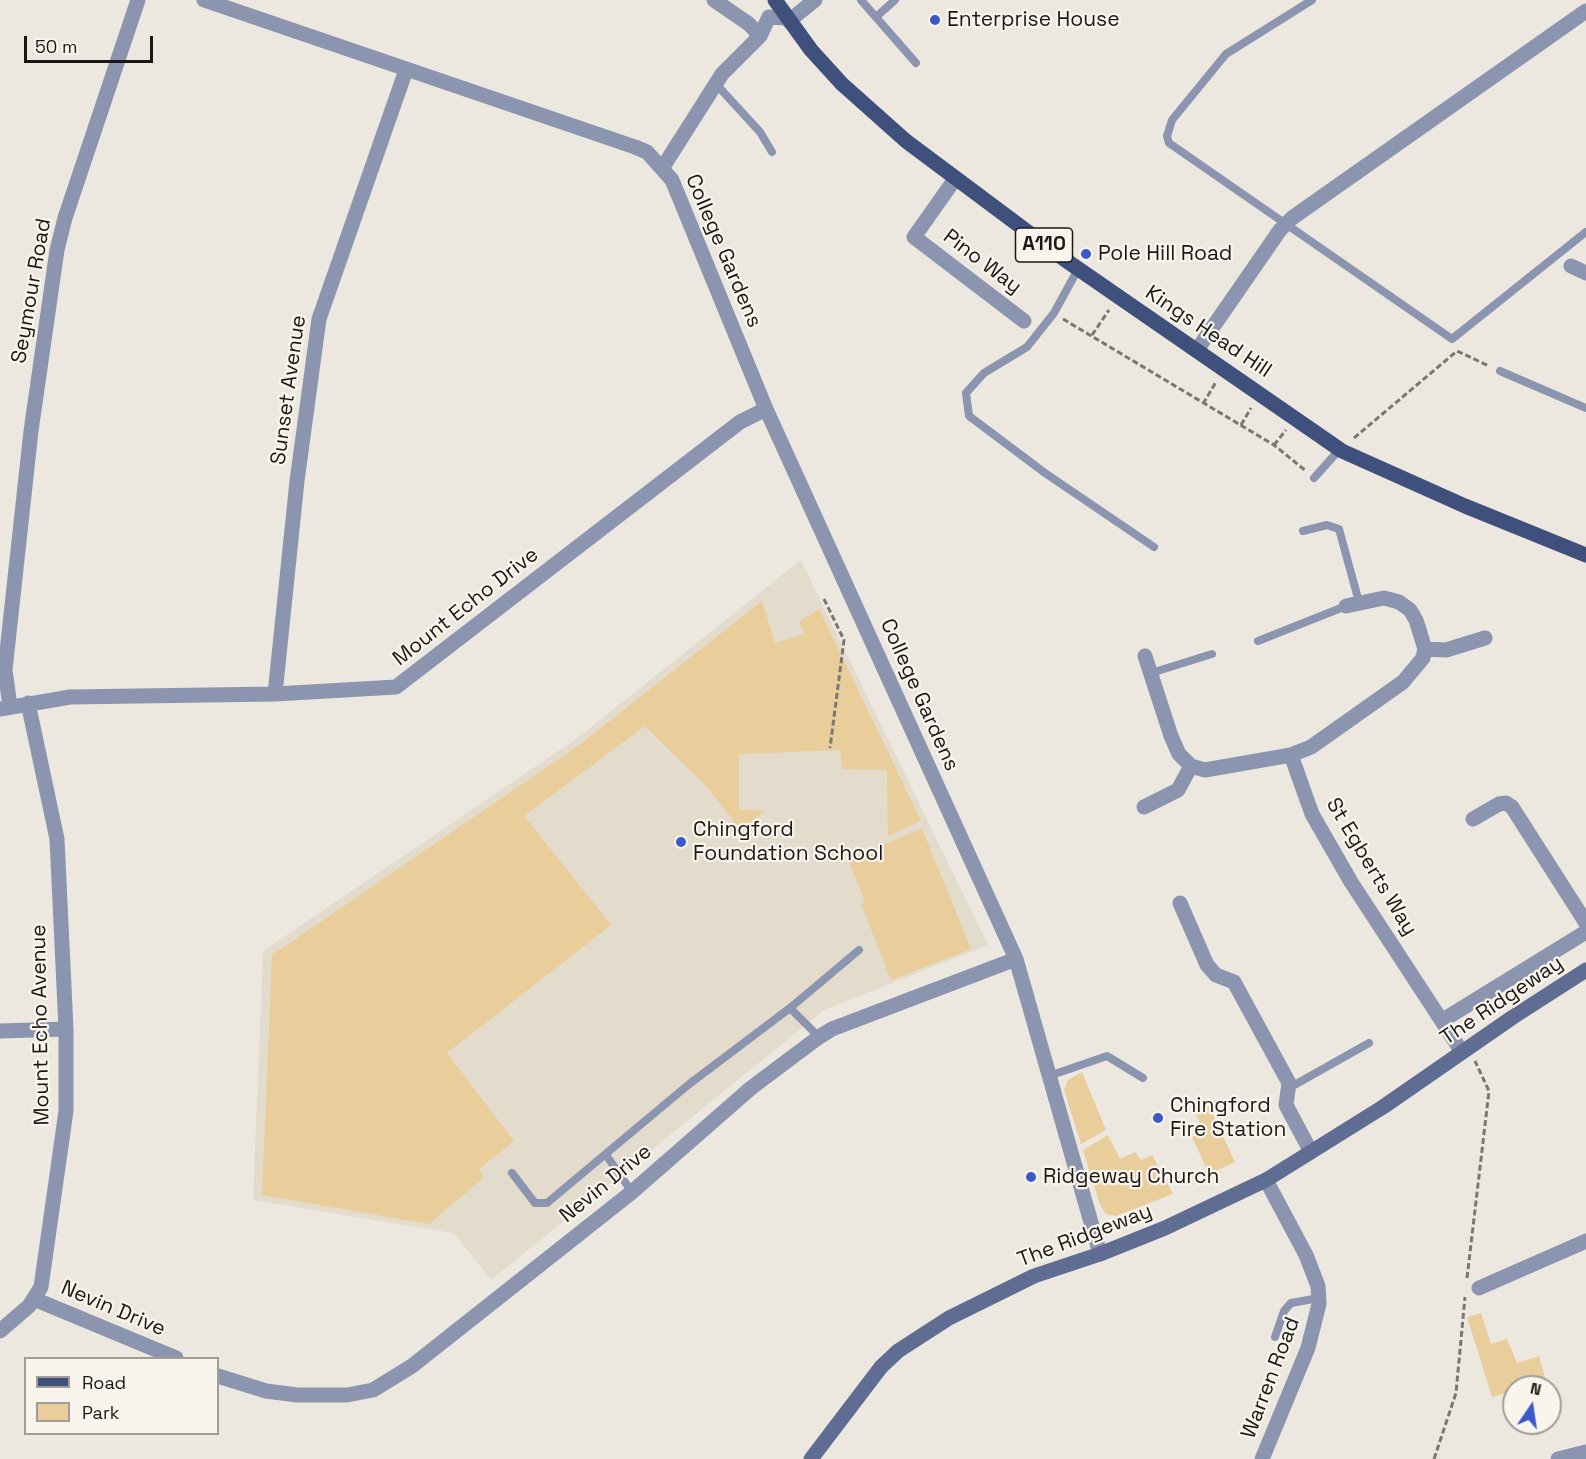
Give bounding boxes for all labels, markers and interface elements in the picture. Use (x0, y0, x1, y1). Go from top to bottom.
place label: Enterprise House (947, 7, 1120, 33)
marker: Enterprise House (928, 13, 942, 27)
scale bar (27, 24, 156, 62)
text: 50 m (35, 35, 77, 58)
street label: College Gardens (679, 171, 767, 331)
street label: Seymour Road (7, 216, 57, 366)
street label: Pino Way (938, 224, 1026, 300)
road number: A110 (1016, 228, 1072, 262)
place label: Pole Hill Road (1098, 241, 1232, 267)
marker: Pole Hill Road (1079, 247, 1093, 261)
street label: Kings Head Hill (1140, 280, 1276, 384)
street label: Sunset Avenue (266, 314, 312, 466)
street label: Mount Echo Drive (388, 542, 544, 672)
street label: College Gardens (874, 615, 964, 775)
street label: St Egberts Way (1320, 794, 1422, 940)
place label: Chingford Foundation School (693, 817, 883, 867)
marker: Chingford Foundation School (674, 835, 688, 849)
street label: Mount Echo Avenue (27, 924, 55, 1126)
street label: The Ridgeway (1436, 951, 1568, 1051)
place label: Chingford Fire Station (1170, 1093, 1286, 1143)
marker: Chingford Fire Station (1151, 1111, 1165, 1125)
street label: Nevin Drive (555, 1139, 657, 1229)
place label: Ridgeway Church (1043, 1164, 1219, 1190)
marker: Ridgeway Church (1024, 1170, 1038, 1184)
street label: The Ridgeway (1014, 1199, 1156, 1273)
street label: Nevin Drive (57, 1276, 169, 1342)
street label: Warren Road (1236, 1314, 1306, 1442)
legend (24, 1357, 219, 1435)
text: Road (82, 1371, 126, 1394)
north arrow (1502, 1375, 1562, 1435)
text: N (1528, 1377, 1543, 1400)
text: Park (82, 1401, 119, 1424)

